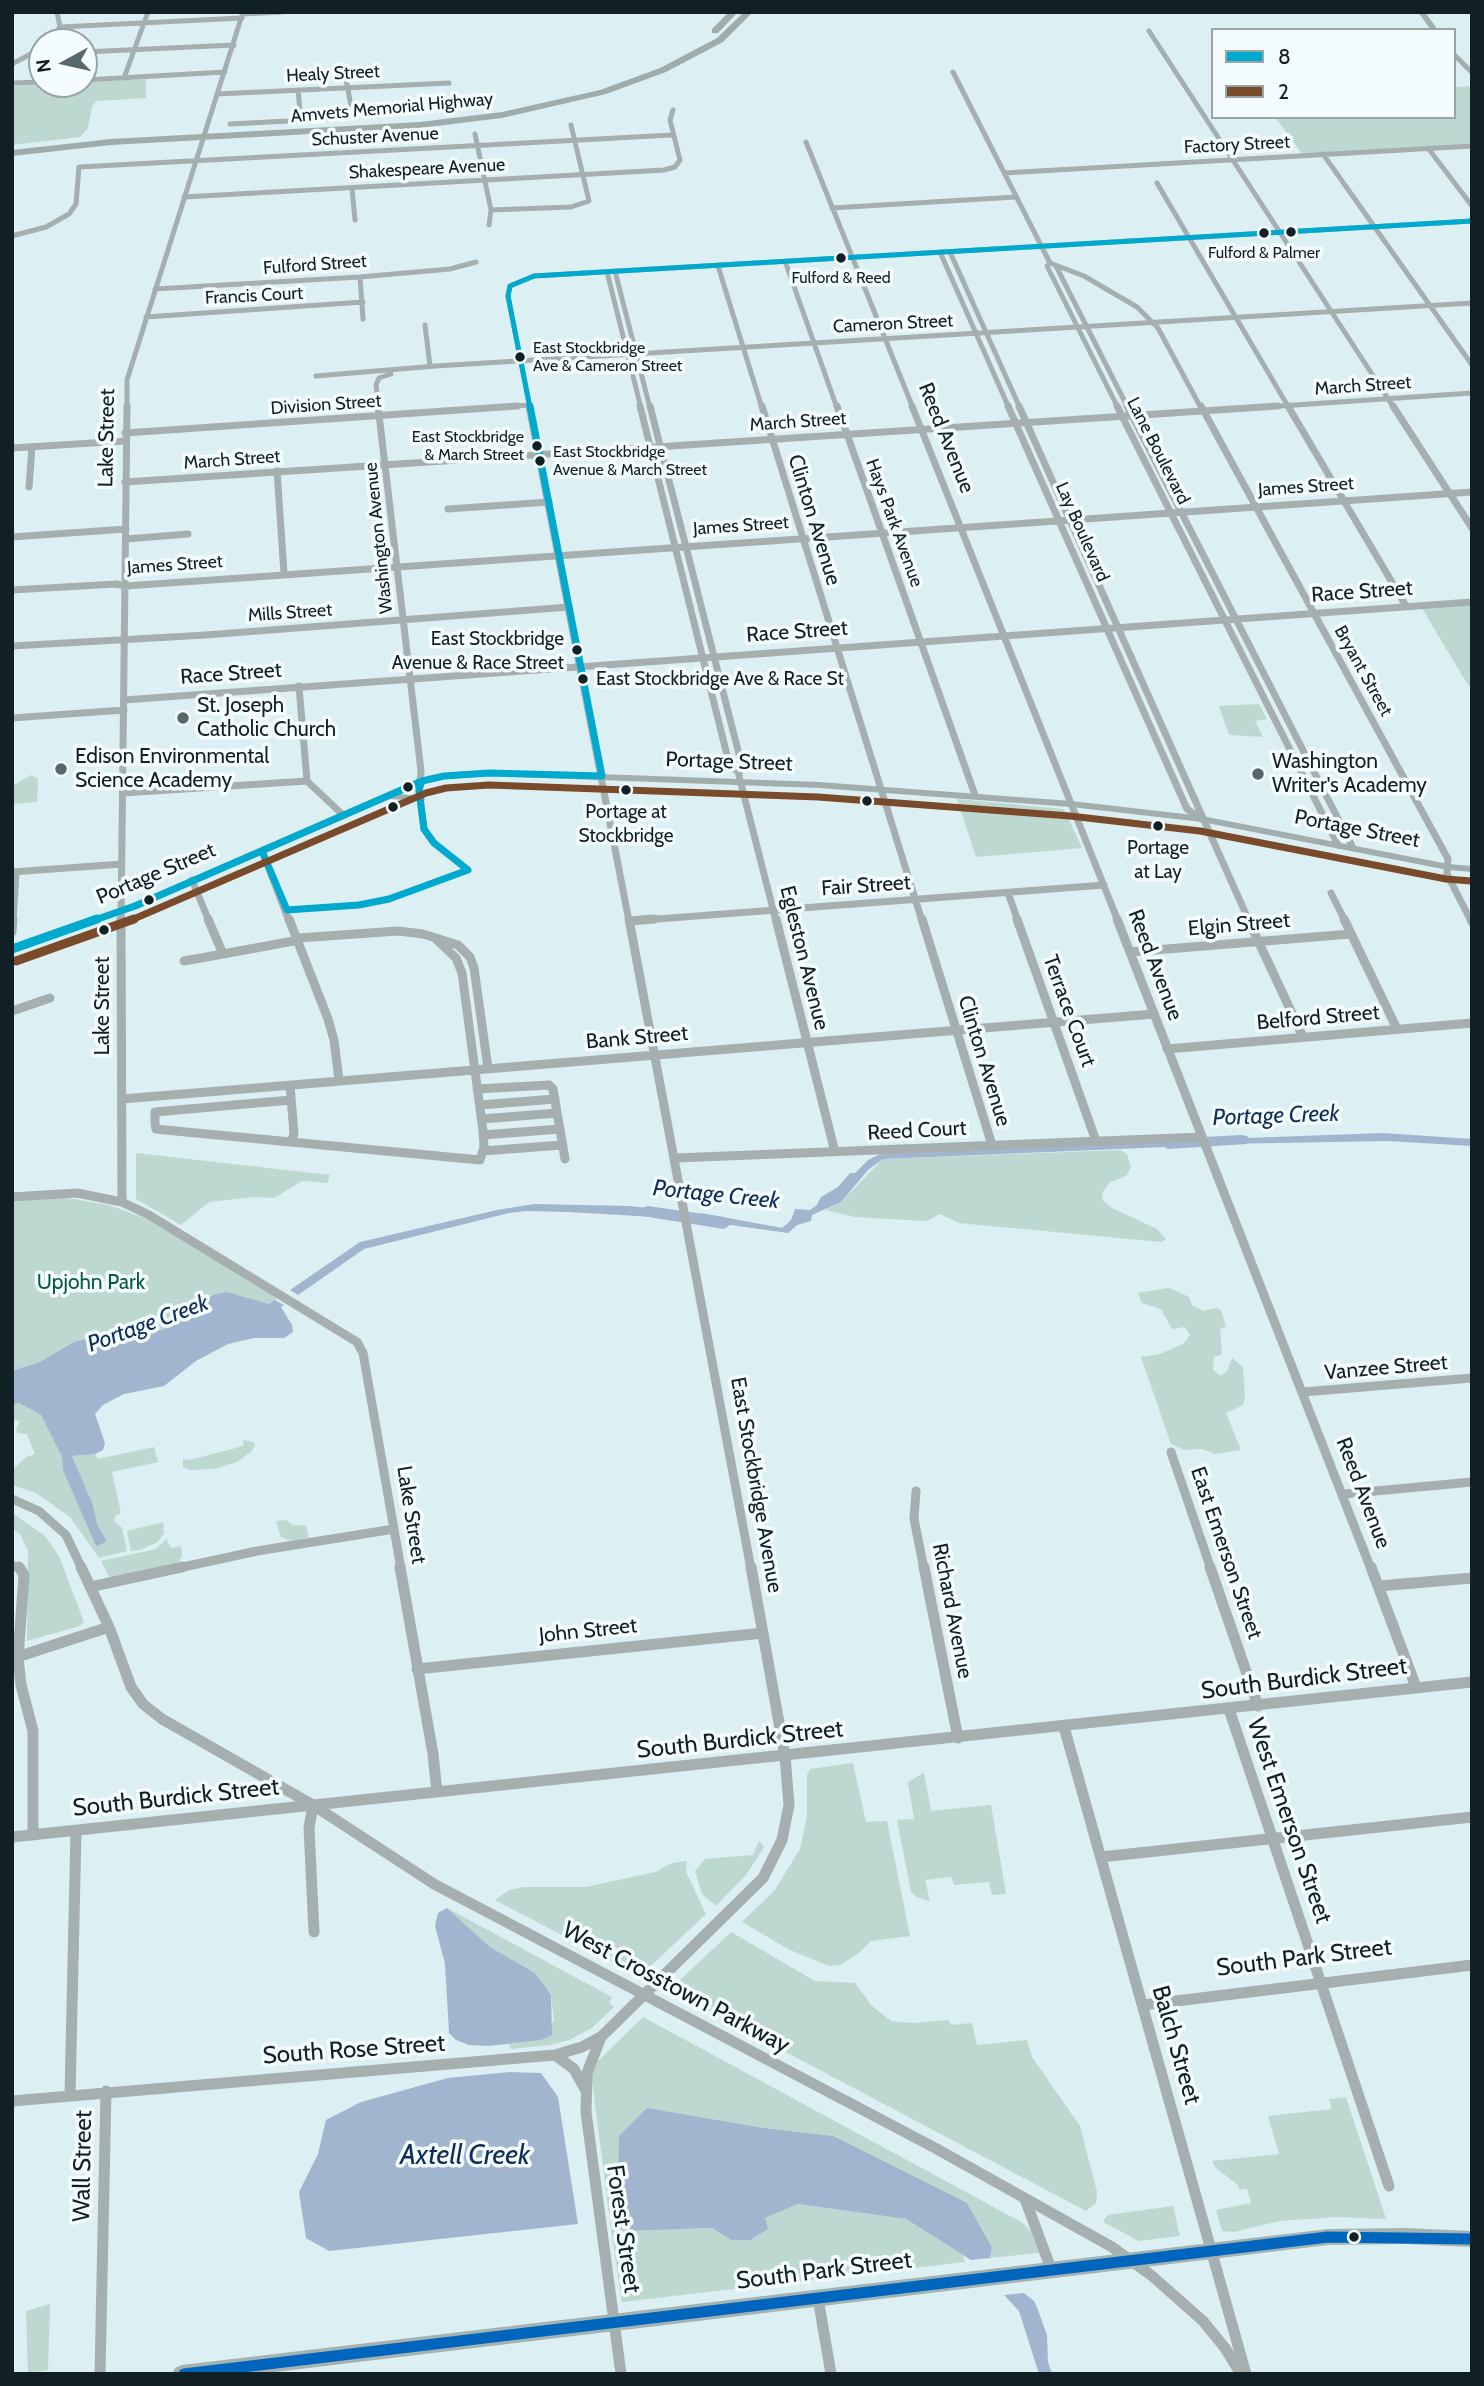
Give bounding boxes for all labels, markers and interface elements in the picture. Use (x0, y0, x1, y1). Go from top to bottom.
north arrow (28, 28, 98, 98)
legend (1211, 28, 1456, 119)
text: 8 (1278, 44, 1291, 69)
text: N (31, 57, 56, 74)
street label: Healy Street (286, 61, 380, 87)
text: 2 (1278, 79, 1289, 104)
street label: Amvets Memorial Highway (290, 88, 494, 128)
street label: Schuster Avenue (311, 123, 439, 151)
street label: Factory Street (1183, 131, 1291, 159)
street label: Shakespeare Avenue (348, 154, 506, 184)
unlabelled marker (1284, 225, 1298, 239)
marker: Fulford & Palmer (1257, 226, 1271, 240)
place label: Fulford & Palmer (1208, 243, 1320, 263)
street label: Fulford Street (262, 251, 368, 279)
marker: Fulford & Reed (834, 251, 848, 265)
place label: Fulford & Reed (791, 268, 891, 288)
street label: Francis Court (204, 283, 304, 309)
street label: Cameron Street (832, 310, 954, 338)
place label: East Stockbridge Ave & Cameron Street (533, 338, 682, 376)
marker: East Stockbridge Ave & Cameron Street (513, 350, 527, 364)
street label: March Street (1314, 372, 1412, 400)
street label: Reed Avenue (912, 379, 980, 497)
street label: Lake Street (94, 388, 120, 488)
street label: Division Street (270, 390, 382, 420)
street label: Lane Boulevard (1122, 394, 1194, 508)
street label: March Street (749, 408, 847, 436)
place label: East Stockbridge & March Street (412, 427, 524, 465)
marker: East Stockbridge & March Street (530, 439, 544, 453)
place label: East Stockbridge Avenue & March Street (553, 442, 707, 480)
street label: March Street (183, 446, 281, 474)
street label: Clinton Avenue (782, 452, 846, 588)
marker: East Stockbridge Avenue & March Street (533, 454, 547, 468)
street label: Hays Park Avenue (861, 456, 927, 590)
street label: Washington Avenue (360, 461, 398, 615)
street label: James Street (1257, 473, 1355, 501)
street label: Lay Boulevard (1050, 479, 1114, 585)
street label: James Street (692, 512, 790, 540)
street label: James Street (126, 551, 224, 579)
street label: Race Street (1311, 576, 1413, 608)
street label: Mills Street (247, 599, 333, 627)
street label: Race Street (746, 616, 848, 648)
street label: Bryant Street (1329, 622, 1397, 720)
place label: East Stockbridge Avenue & Race Street (392, 628, 564, 672)
marker: East Stockbridge Avenue & Race Street (570, 643, 584, 657)
street label: Race Street (180, 658, 282, 690)
place label: East Stockbridge Ave & Race St (596, 668, 844, 690)
marker: East Stockbridge Ave & Race St (576, 672, 590, 686)
place label: St. Joseph Catholic Church (197, 693, 336, 743)
marker: St. Joseph Catholic Church (175, 710, 191, 726)
place label: Edison Environmental Science Academy (75, 744, 269, 794)
street label: Portage Street (665, 747, 793, 777)
place label: Washington Writer's Academy (1272, 749, 1427, 799)
marker: Edison Environmental Science Academy (53, 761, 69, 777)
marker: Washington Writer's Academy (1250, 766, 1266, 782)
unlabelled marker (401, 780, 415, 794)
marker: Portage at Stockbridge (619, 783, 633, 797)
unlabelled marker (860, 794, 874, 808)
unlabelled marker (386, 800, 400, 814)
place label: Portage at Stockbridge (578, 801, 674, 845)
street label: Portage Street (1292, 805, 1422, 853)
marker: Portage at Lay (1151, 819, 1165, 833)
place label: Portage at Lay (1127, 837, 1189, 881)
street label: Portage Street (93, 838, 219, 910)
street label: Fair Street (820, 870, 912, 902)
street label: Egleston Avenue (774, 883, 834, 1033)
unlabelled marker (142, 893, 156, 907)
street label: Reed Avenue (1122, 906, 1188, 1024)
street label: Elgin Street (1187, 908, 1291, 942)
unlabelled marker (97, 923, 111, 937)
street label: Terrace Court (1037, 952, 1101, 1070)
street label: Lake Street (90, 957, 116, 1055)
street label: Clinton Avenue (952, 993, 1016, 1129)
street label: Belford Street (1256, 1000, 1380, 1036)
street label: Bank Street (585, 1021, 689, 1055)
water label: Portage Creek (1212, 1100, 1340, 1132)
street label: Reed Court (867, 1116, 967, 1146)
water label: Portage Creek (651, 1175, 781, 1215)
park label: Upjohn Park (37, 1270, 145, 1296)
water label: Portage Creek (84, 1289, 212, 1359)
street label: Vanzee Street (1323, 1350, 1449, 1386)
street label: East Stockbridge Avenue (725, 1375, 787, 1595)
street label: Reed Avenue (1330, 1434, 1396, 1552)
street label: Lake Street (391, 1464, 431, 1566)
street label: East Emerson Street (1185, 1464, 1267, 1642)
street label: Richard Avenue (927, 1541, 977, 1681)
street label: John Street (538, 1613, 638, 1649)
street label: South Burdick Street (1199, 1652, 1409, 1706)
street label: South Burdick Street (635, 1715, 845, 1765)
street label: West Emerson Street (1240, 1715, 1338, 1927)
street label: South Burdick Street (71, 1773, 281, 1823)
street label: West Crosstown Parkway (557, 1916, 795, 2060)
street label: South Park Street (1215, 1933, 1393, 1983)
street label: Balch Street (1145, 1982, 1207, 2108)
street label: South Rose Street (262, 2029, 446, 2071)
street label: Wall Street (68, 2110, 98, 2222)
water label: Axtell Creek (400, 2139, 530, 2173)
street label: Forest Street (600, 2163, 646, 2295)
unlabelled marker (1347, 2230, 1361, 2244)
street label: South Park Street (735, 2246, 913, 2296)

